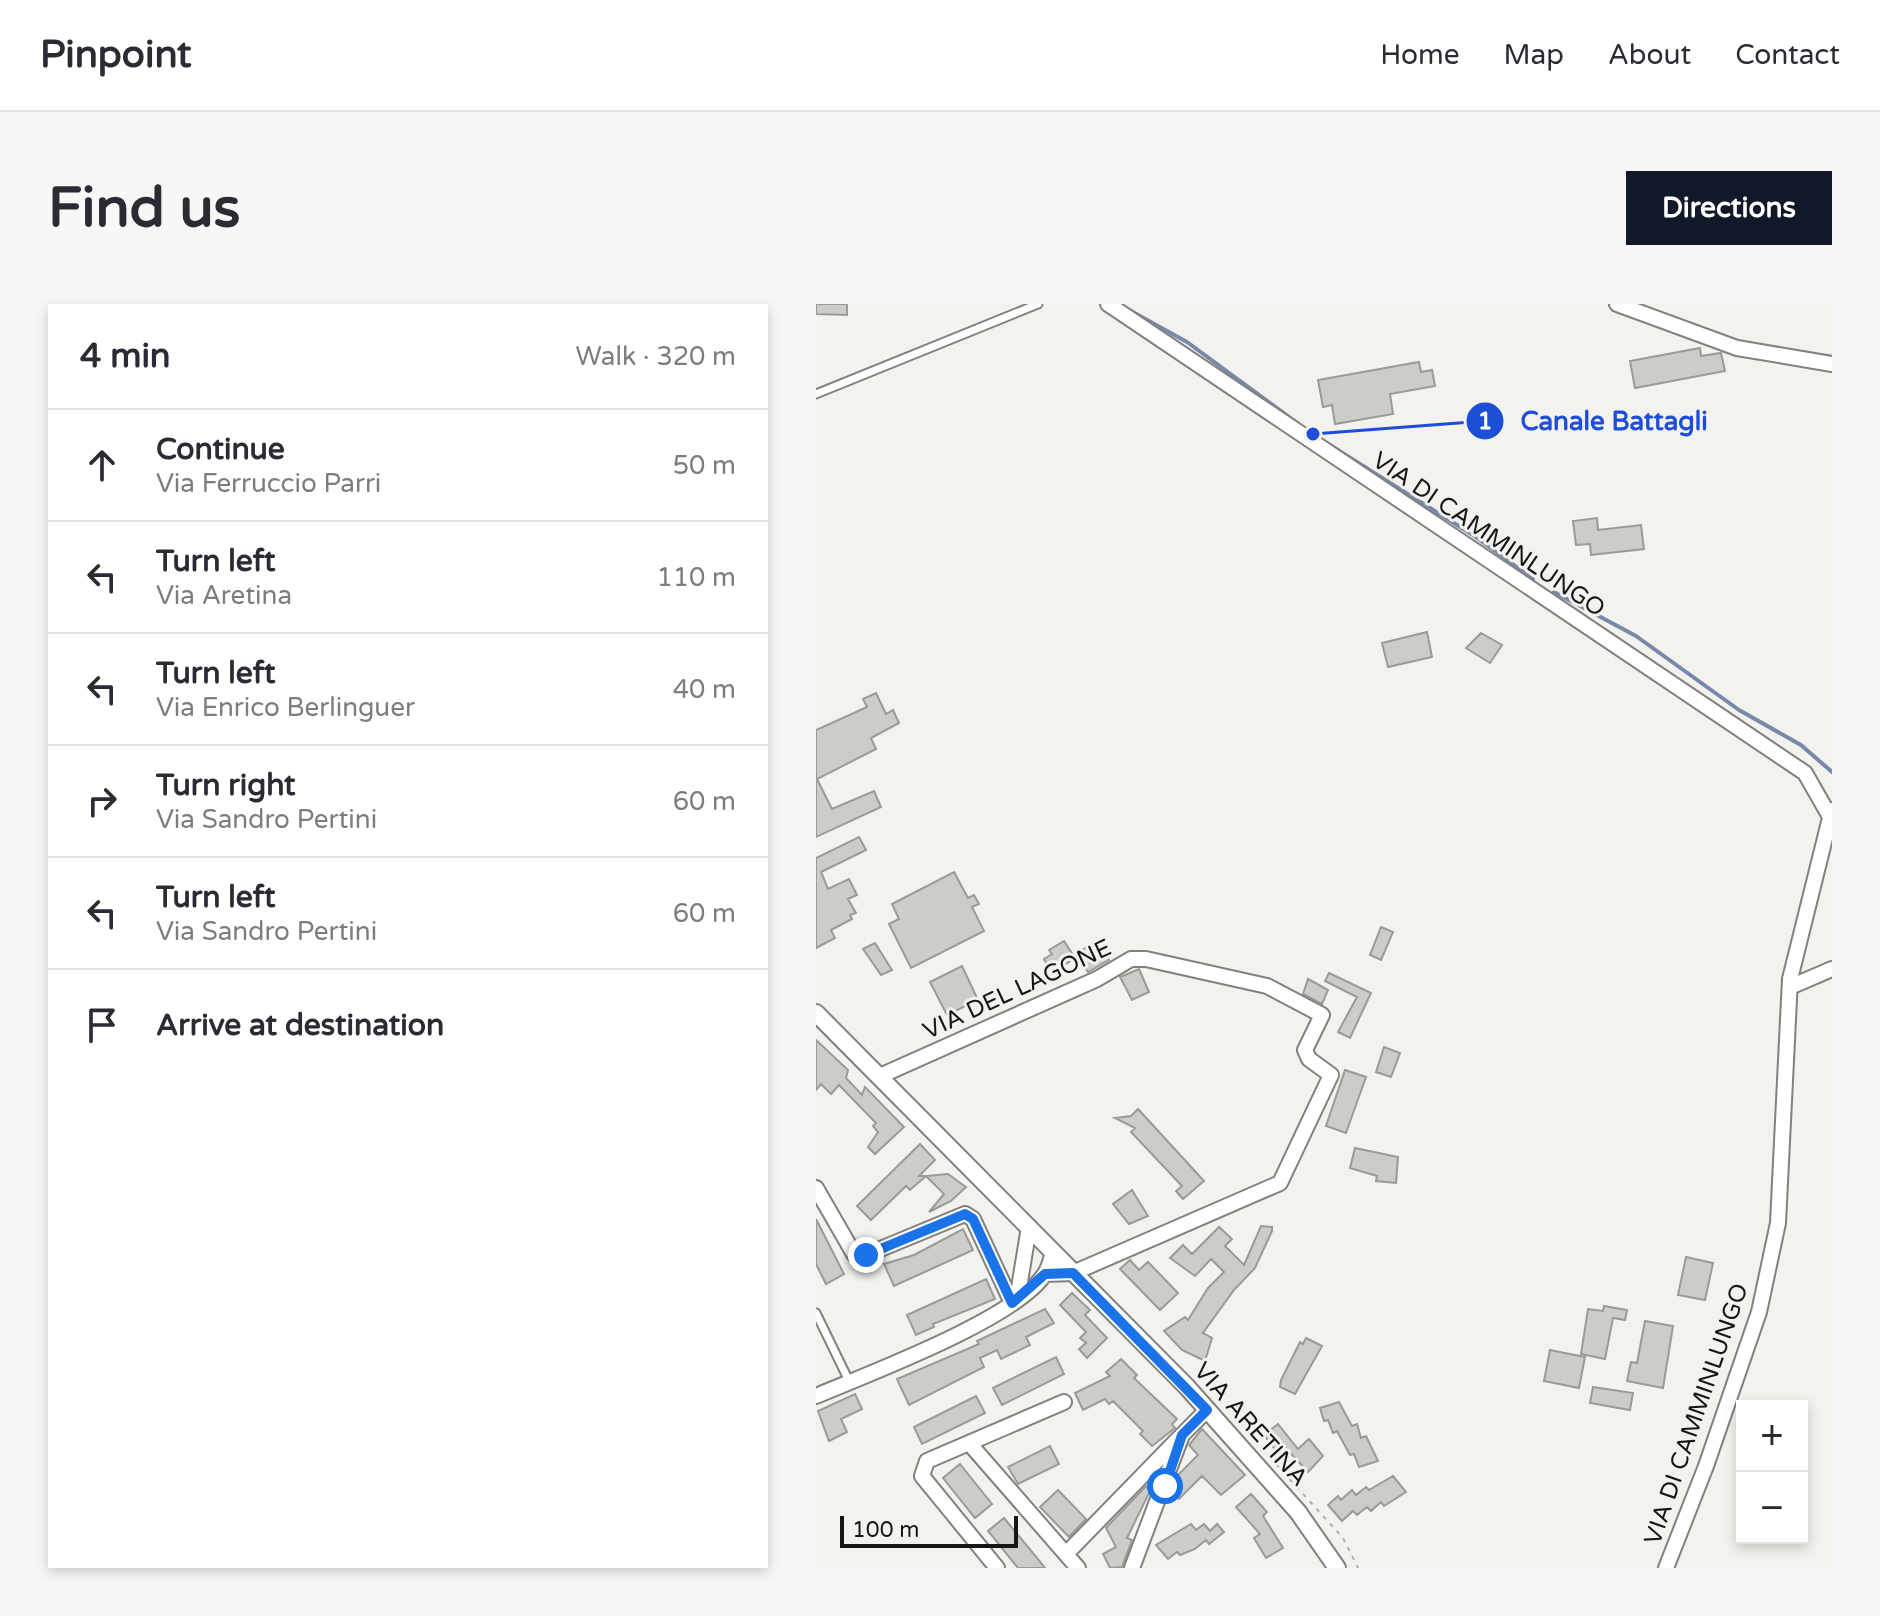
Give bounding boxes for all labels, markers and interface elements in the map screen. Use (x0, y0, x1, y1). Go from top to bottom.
text: Pinpoint (40, 32, 192, 78)
text: Home (1380, 38, 1460, 72)
text: Map (1504, 38, 1564, 72)
text: About (1608, 38, 1691, 72)
text: Contact (1735, 38, 1840, 72)
button: Directions (1626, 171, 1832, 245)
text: Find us (48, 175, 240, 242)
text: 4 min (80, 336, 171, 377)
text: Walk · 320 m (576, 341, 736, 372)
callout: Canale Battagli (1465, 396, 1724, 446)
text: Canale Battagli (1520, 406, 1708, 437)
text: 1 (1477, 407, 1493, 436)
text: Continue (156, 431, 285, 468)
icon: ahead (80, 443, 124, 487)
street label: VIA DI CAMMINLUNGO (1367, 446, 1611, 623)
text: 50 m (673, 450, 736, 481)
text: Via Ferruccio Parri (156, 468, 381, 499)
text: Turn left (156, 543, 275, 580)
icon: left (80, 555, 124, 599)
text: 110 m (656, 562, 736, 593)
text: Via Aretina (156, 580, 292, 611)
text: Turn left (156, 655, 275, 692)
icon: left (80, 667, 124, 711)
text: 40 m (673, 674, 736, 705)
text: Via Enrico Berlinguer (156, 692, 415, 723)
text: Turn right (156, 767, 296, 804)
icon: right (80, 779, 124, 823)
text: 60 m (673, 786, 736, 817)
text: Via Sandro Pertini (156, 804, 377, 835)
text: Turn left (156, 879, 275, 916)
icon: left (80, 891, 124, 935)
text: 60 m (673, 898, 736, 929)
text: Via Sandro Pertini (156, 916, 377, 947)
street label: VIA DEL LAGONE (919, 933, 1116, 1046)
icon: arrive (80, 1003, 124, 1047)
text: Arrive at destination (156, 1007, 444, 1044)
route end (848, 1237, 884, 1273)
street label: VIA DI CAMMINLUNGO (1638, 1280, 1755, 1549)
street label: VIA ARETINA (1187, 1356, 1314, 1492)
map controls (1736, 1400, 1808, 1544)
button: + (1736, 1400, 1808, 1472)
route start (1147, 1468, 1183, 1504)
button: − (1736, 1472, 1808, 1544)
scale bar (840, 1512, 1018, 1548)
text: 100 m (852, 1517, 919, 1543)

